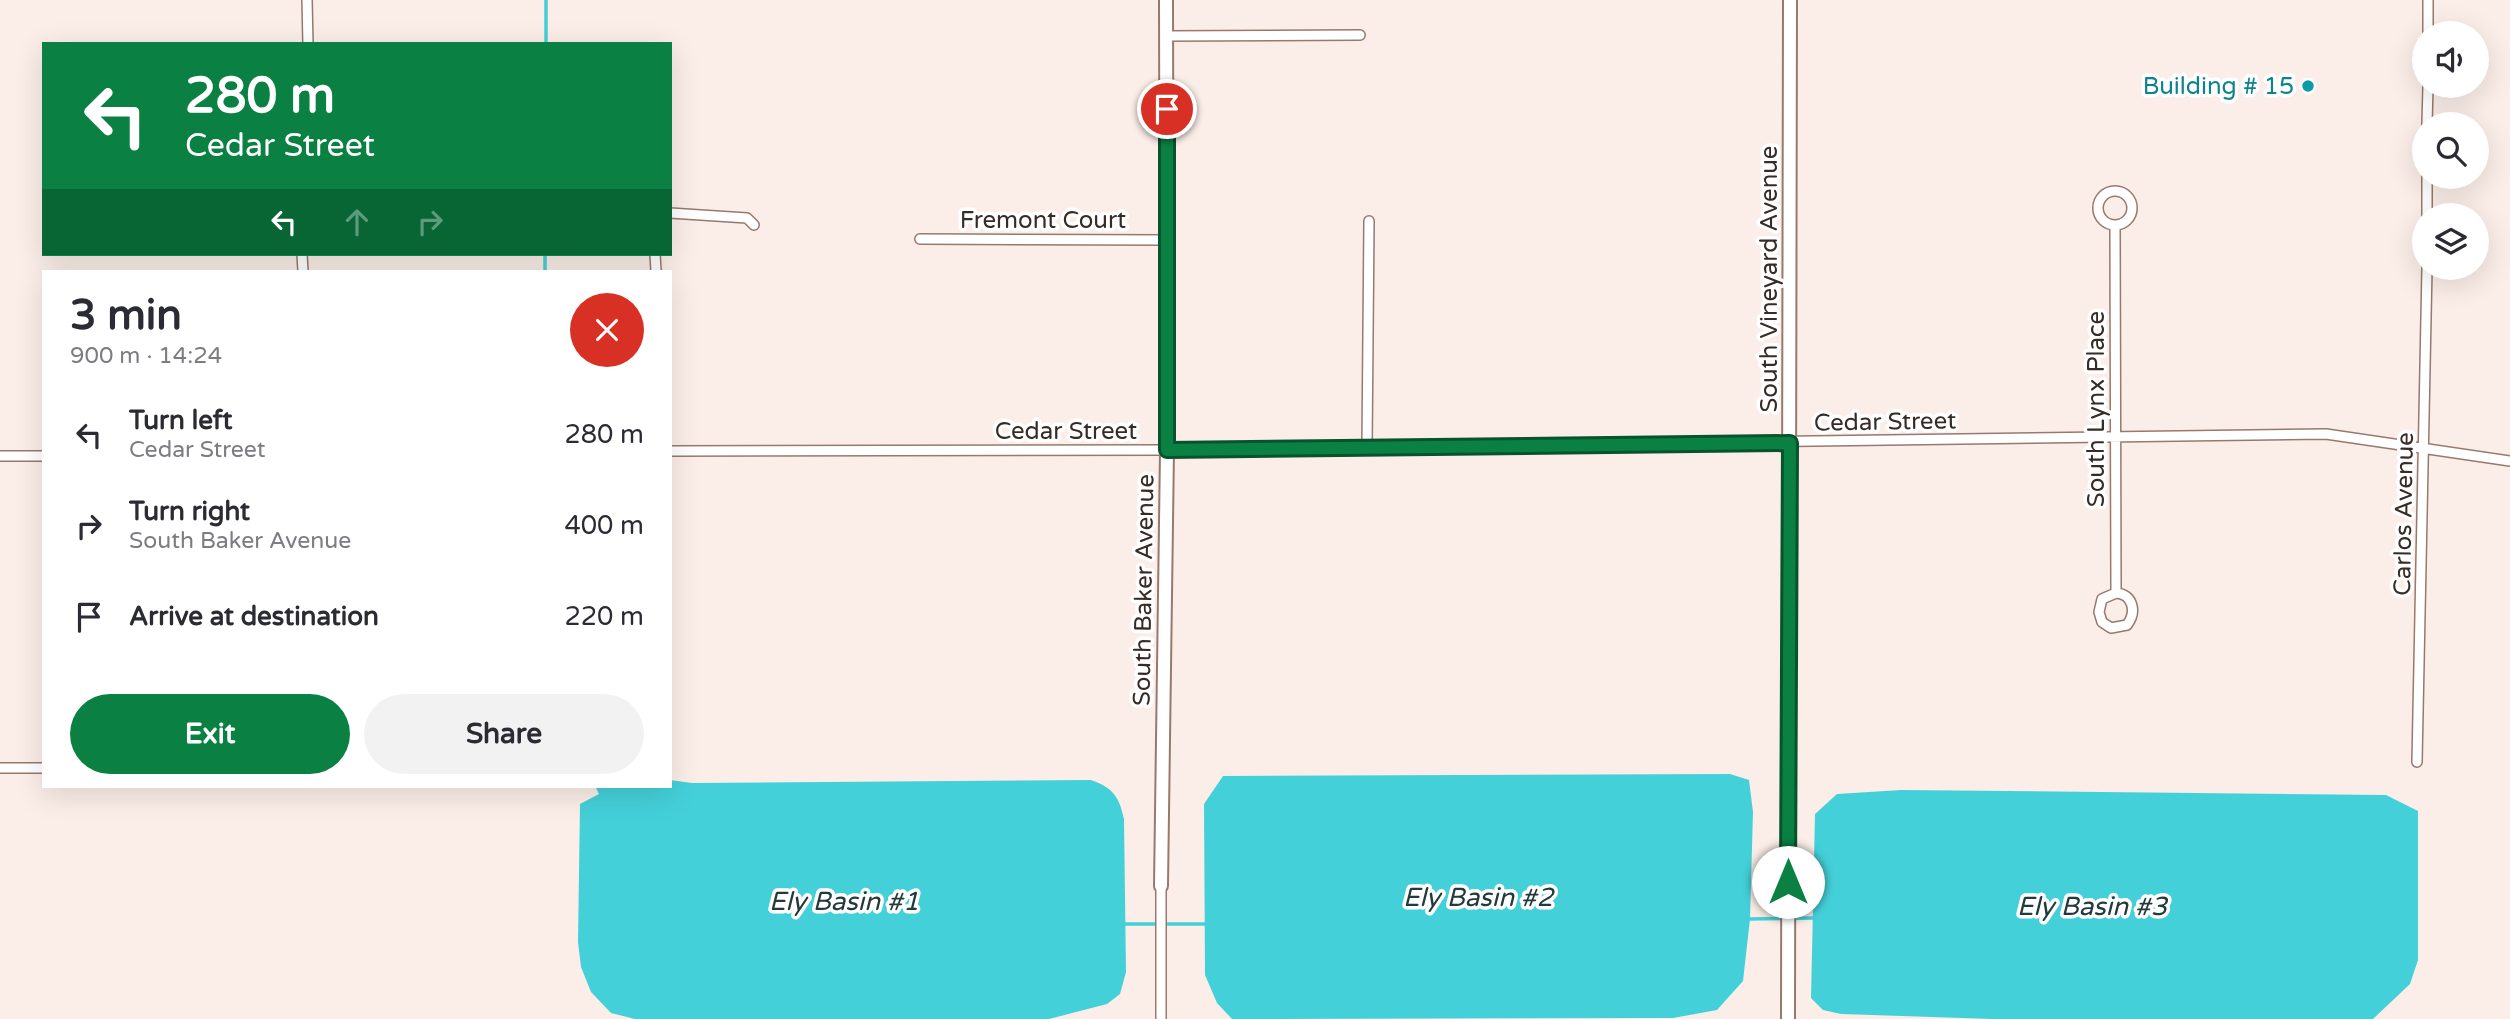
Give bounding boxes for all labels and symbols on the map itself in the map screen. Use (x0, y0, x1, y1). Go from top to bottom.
place label: Building # 15 (2143, 72, 2294, 101)
marker: Building # 15 (2300, 78, 2316, 94)
pin (1137, 79, 1197, 139)
street label: South Vineyard Avenue (1755, 146, 1784, 412)
street label: Fremont Court (960, 206, 1126, 235)
street label: South Lynx Place (2082, 311, 2111, 507)
street label: Cedar Street (1813, 406, 1957, 438)
street label: Cedar Street (995, 417, 1137, 446)
street label: Carlos Avenue (2388, 432, 2420, 596)
street label: South Baker Avenue (1127, 474, 1161, 706)
position arrow (1751, 845, 1825, 919)
water label: Ely Basin #2 (1403, 882, 1556, 913)
water label: Ely Basin #1 (769, 886, 919, 917)
water label: Ely Basin #3 (2017, 891, 2169, 922)

